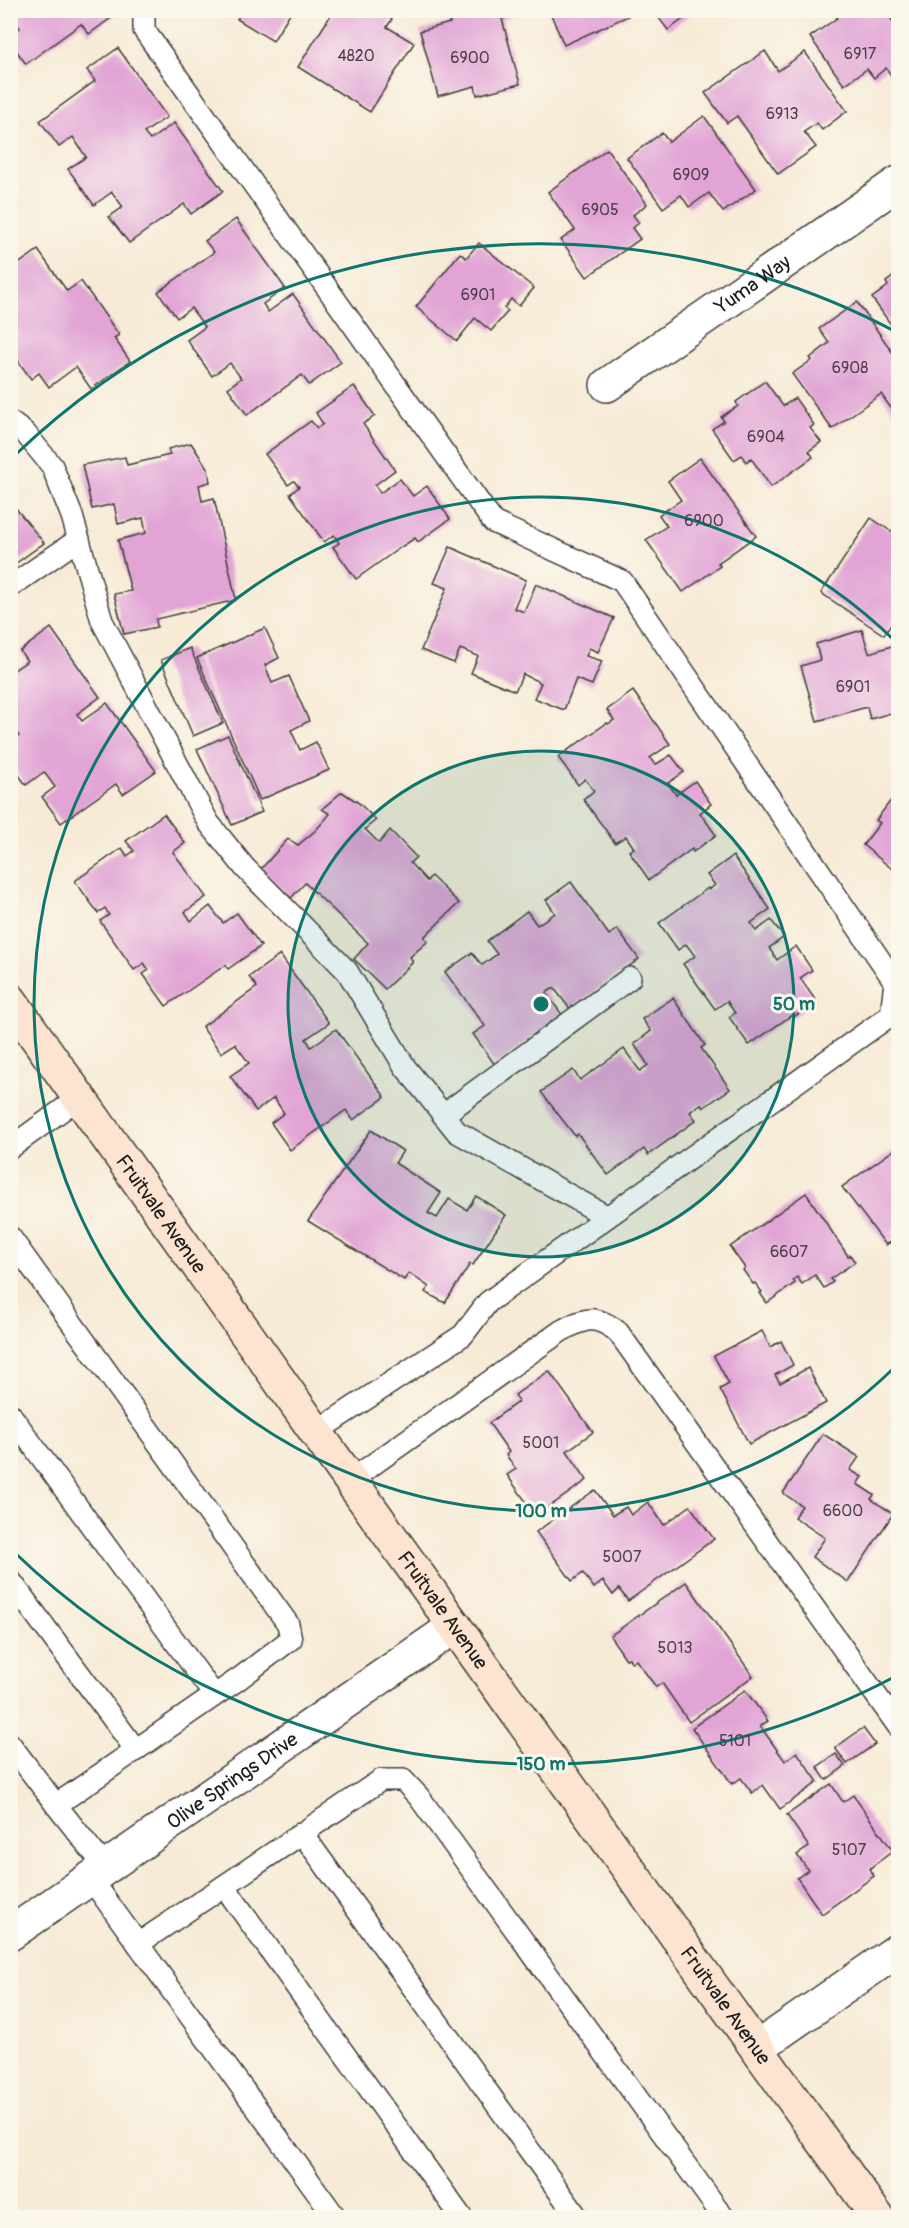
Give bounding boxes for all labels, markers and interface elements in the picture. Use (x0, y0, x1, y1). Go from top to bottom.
house number: 6917 (844, 44, 877, 64)
house number: 4820 (337, 46, 375, 66)
house number: 6900 (450, 48, 490, 68)
house number: 6913 (766, 104, 798, 124)
house number: 6909 (673, 165, 709, 185)
house number: 6905 (581, 200, 619, 220)
street label: Yuma Way (709, 249, 796, 320)
house number: 6901 (461, 285, 495, 305)
house number: 6908 (832, 358, 868, 378)
house number: 6904 (747, 427, 785, 447)
house number: 6900 (684, 511, 724, 531)
house number: 6901 (836, 677, 870, 697)
text: 50 m (773, 993, 815, 1016)
centre of rings (531, 994, 551, 1014)
street label: Fruitvale Avenue (110, 1150, 212, 1278)
house number: 6607 (770, 1242, 809, 1262)
house number: 5001 (523, 1433, 559, 1453)
text: 100 m (515, 1500, 567, 1523)
house number: 6600 (823, 1501, 863, 1521)
street label: Fruitvale Avenue (392, 1546, 494, 1674)
house number: 5007 (603, 1547, 642, 1567)
house number: 5013 (658, 1638, 692, 1658)
street label: Olive Springs Drive (162, 1727, 303, 1835)
house number: 5101 (719, 1731, 751, 1751)
text: 150 m (517, 1753, 566, 1776)
house number: 5107 (832, 1840, 867, 1860)
street label: Fruitvale Avenue (675, 1941, 776, 2070)

